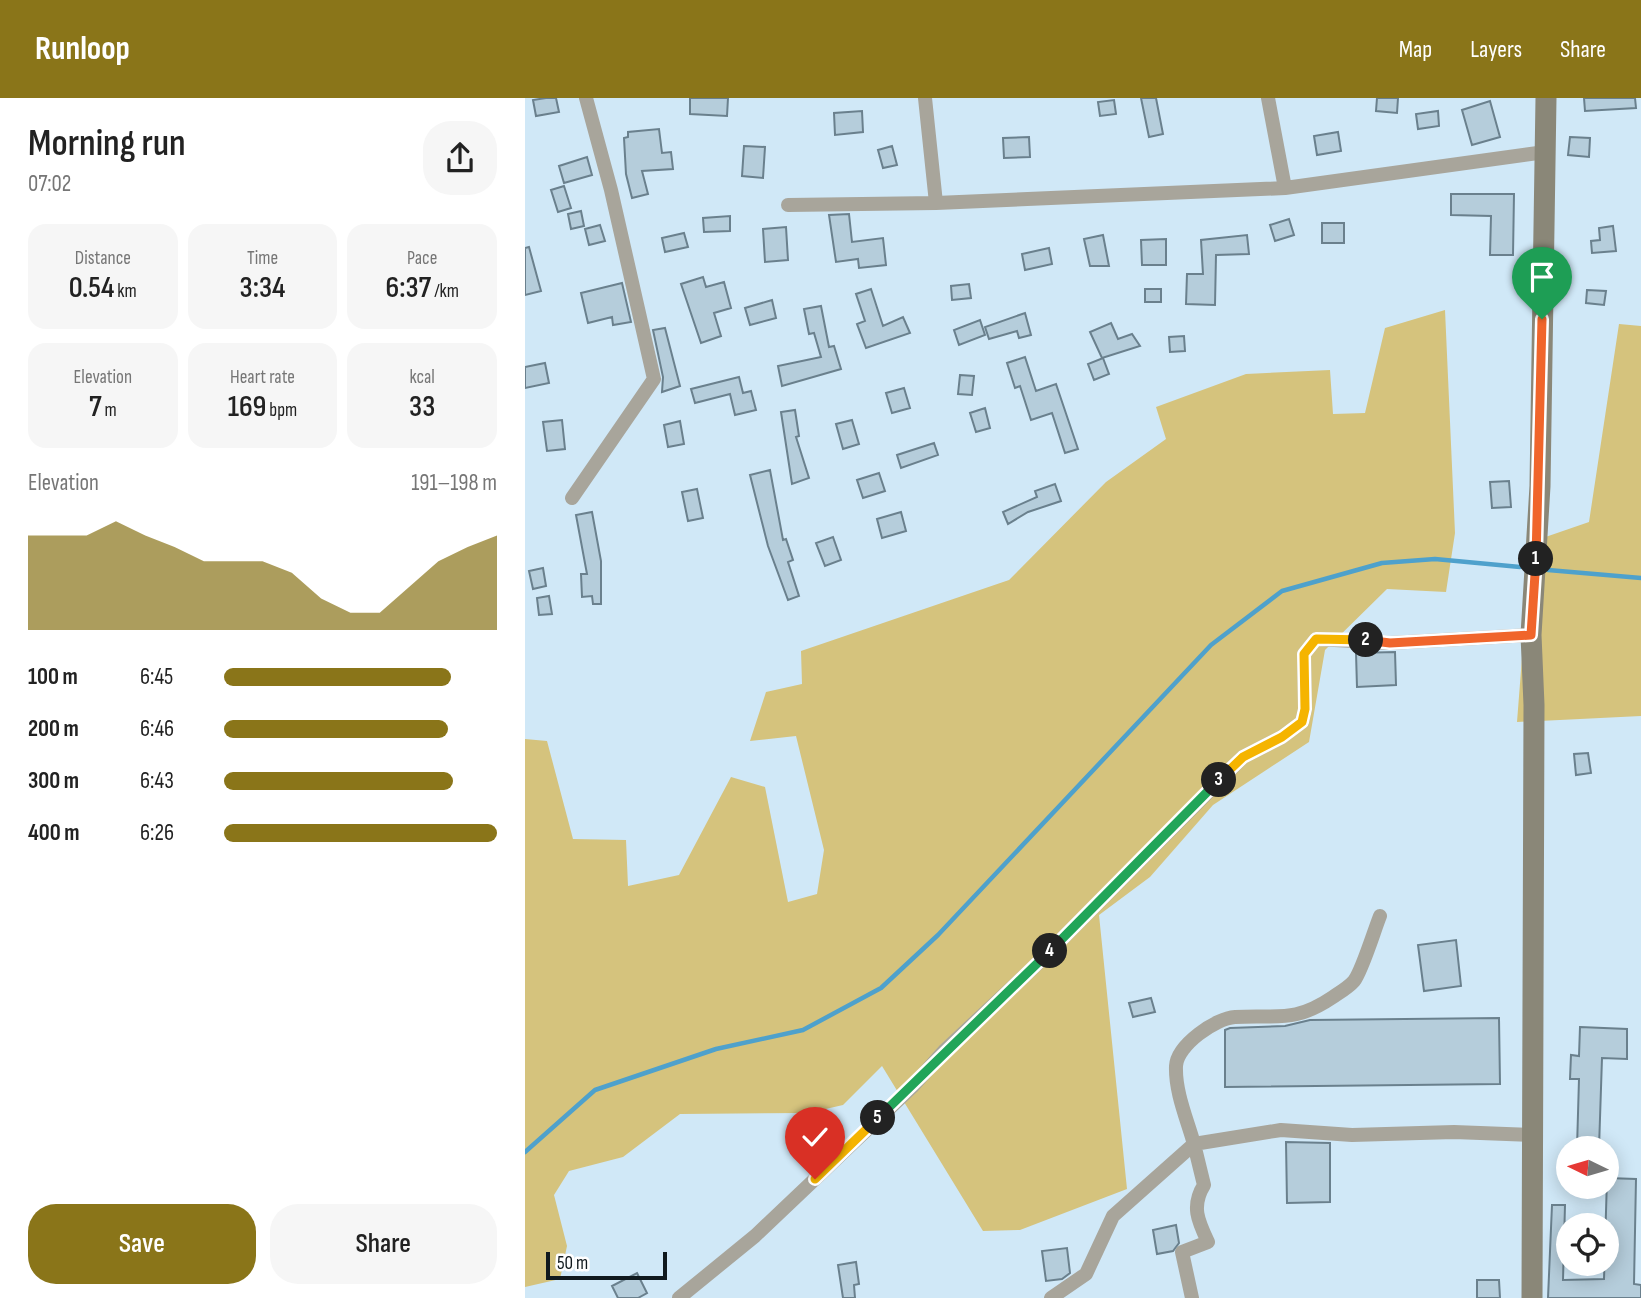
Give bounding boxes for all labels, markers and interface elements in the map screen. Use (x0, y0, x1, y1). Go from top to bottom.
text: Runloop (35, 29, 130, 69)
text: Map (1399, 35, 1432, 64)
text: Layers (1470, 35, 1522, 64)
text: Share (1560, 35, 1606, 64)
text: Morning run (28, 121, 186, 166)
button: share (423, 121, 497, 195)
text: 07:02 (28, 170, 71, 198)
text: Distance (75, 247, 131, 270)
text: Time (247, 247, 278, 270)
text: Pace (407, 247, 437, 270)
pin (1512, 247, 1572, 319)
icon: arrive (1523, 258, 1561, 296)
text: 0.54 (69, 270, 114, 306)
text: 3:34 (240, 270, 285, 306)
text: 6:37 (385, 270, 431, 306)
text: km (114, 280, 137, 303)
text: /km (431, 280, 459, 303)
text: Elevation (74, 366, 132, 389)
text: Heart rate (230, 366, 295, 389)
text: kcal (410, 366, 435, 389)
text: 7 (89, 389, 102, 425)
text: 169 (228, 389, 266, 425)
text: 33 (409, 389, 435, 425)
text: m (102, 399, 117, 422)
text: bpm (266, 399, 297, 422)
text: Elevation (28, 469, 99, 497)
text: 191–198 m (411, 469, 497, 497)
pin: 1 (1518, 542, 1553, 576)
text: 1 (1532, 547, 1539, 570)
pin: 2 (1349, 622, 1383, 658)
text: 2 (1361, 628, 1370, 651)
text: 100 m (28, 663, 78, 691)
text: 6:45 (140, 663, 173, 691)
text: 200 m (28, 715, 79, 743)
text: 6:46 (140, 715, 174, 743)
pin: 3 (1201, 762, 1237, 798)
text: 300 m (28, 767, 79, 795)
text: 6:43 (140, 767, 174, 795)
text: 3 (1214, 768, 1223, 791)
text: 400 m (28, 819, 79, 847)
text: 6:26 (140, 819, 174, 847)
pin: 4 (1033, 934, 1067, 968)
text: 4 (1045, 939, 1054, 962)
pin: 5 (861, 1100, 895, 1136)
text: 5 (873, 1106, 882, 1129)
pin (785, 1107, 845, 1179)
icon: check (796, 1118, 834, 1156)
north arrow (1556, 1136, 1619, 1199)
map controls (1556, 1136, 1619, 1276)
button: Save (28, 1204, 256, 1284)
button: Share (270, 1204, 497, 1284)
button: locate (1556, 1213, 1619, 1276)
scale bar (546, 1249, 667, 1281)
text: 50 m (557, 1252, 588, 1275)

